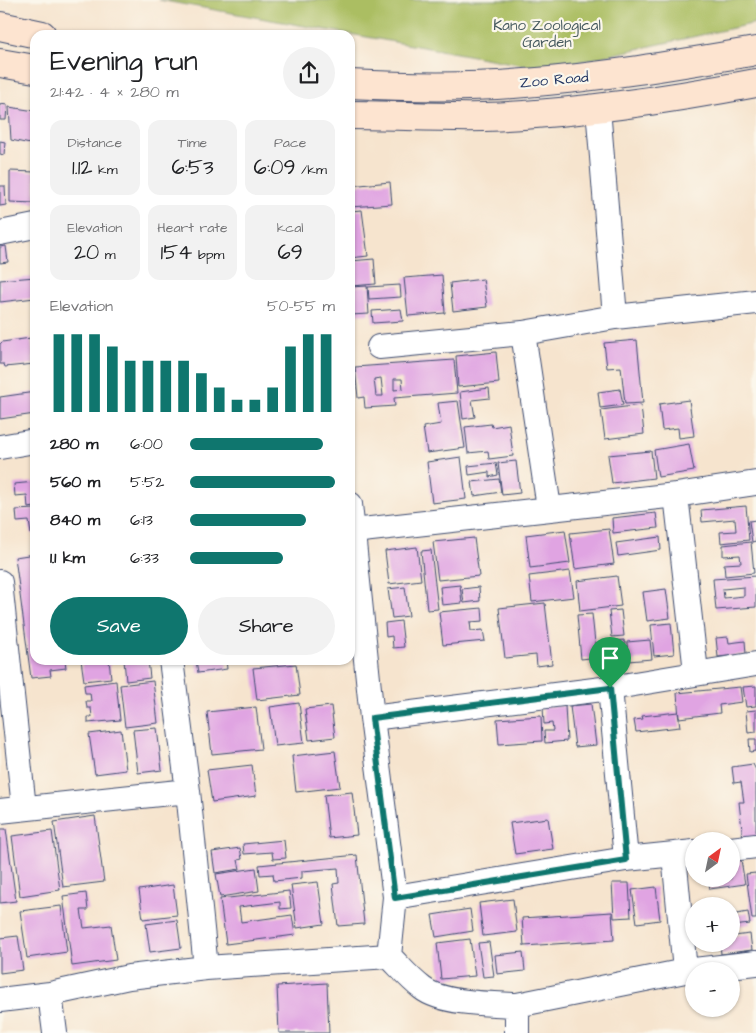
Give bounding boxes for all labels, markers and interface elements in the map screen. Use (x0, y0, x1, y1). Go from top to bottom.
park label: Kano Zoological Garden (493, 15, 601, 53)
text: Evening run (50, 42, 198, 81)
button: share (283, 47, 335, 99)
street label: Zoo Road (519, 67, 590, 93)
text: 21:42 · 4 × 280 m (50, 81, 179, 103)
text: Distance (68, 133, 122, 153)
text: Time (178, 133, 207, 153)
text: Pace (274, 133, 306, 153)
text: 1.12 (72, 153, 92, 182)
text: 6:53 (171, 153, 214, 182)
text: 6:09 (253, 153, 295, 182)
text: km (92, 160, 118, 180)
text: /km (295, 160, 327, 180)
text: Elevation (67, 218, 122, 238)
text: Heart rate (157, 218, 228, 238)
text: kcal (277, 218, 304, 238)
text: 20 (74, 238, 99, 267)
text: 154 (160, 238, 192, 267)
text: 69 (278, 238, 303, 267)
text: m (99, 245, 116, 265)
text: bpm (192, 245, 225, 265)
text: Elevation (50, 295, 113, 317)
text: 50–55 m (267, 295, 335, 317)
text: 280 m (50, 433, 98, 455)
text: 6:00 (130, 433, 163, 455)
text: 560 m (50, 471, 100, 493)
text: 5:52 (130, 471, 164, 493)
text: 840 m (50, 509, 100, 531)
text: 6:13 (130, 509, 153, 531)
text: 1.1 km (50, 547, 85, 569)
text: 6:33 (130, 547, 159, 569)
button: Save (50, 597, 188, 655)
button: Share (198, 597, 335, 655)
pin (589, 637, 631, 688)
icon: arrive (596, 644, 624, 672)
north arrow (685, 832, 740, 888)
map controls (685, 832, 740, 1017)
button: + (685, 897, 740, 952)
button: − (685, 962, 740, 1017)

